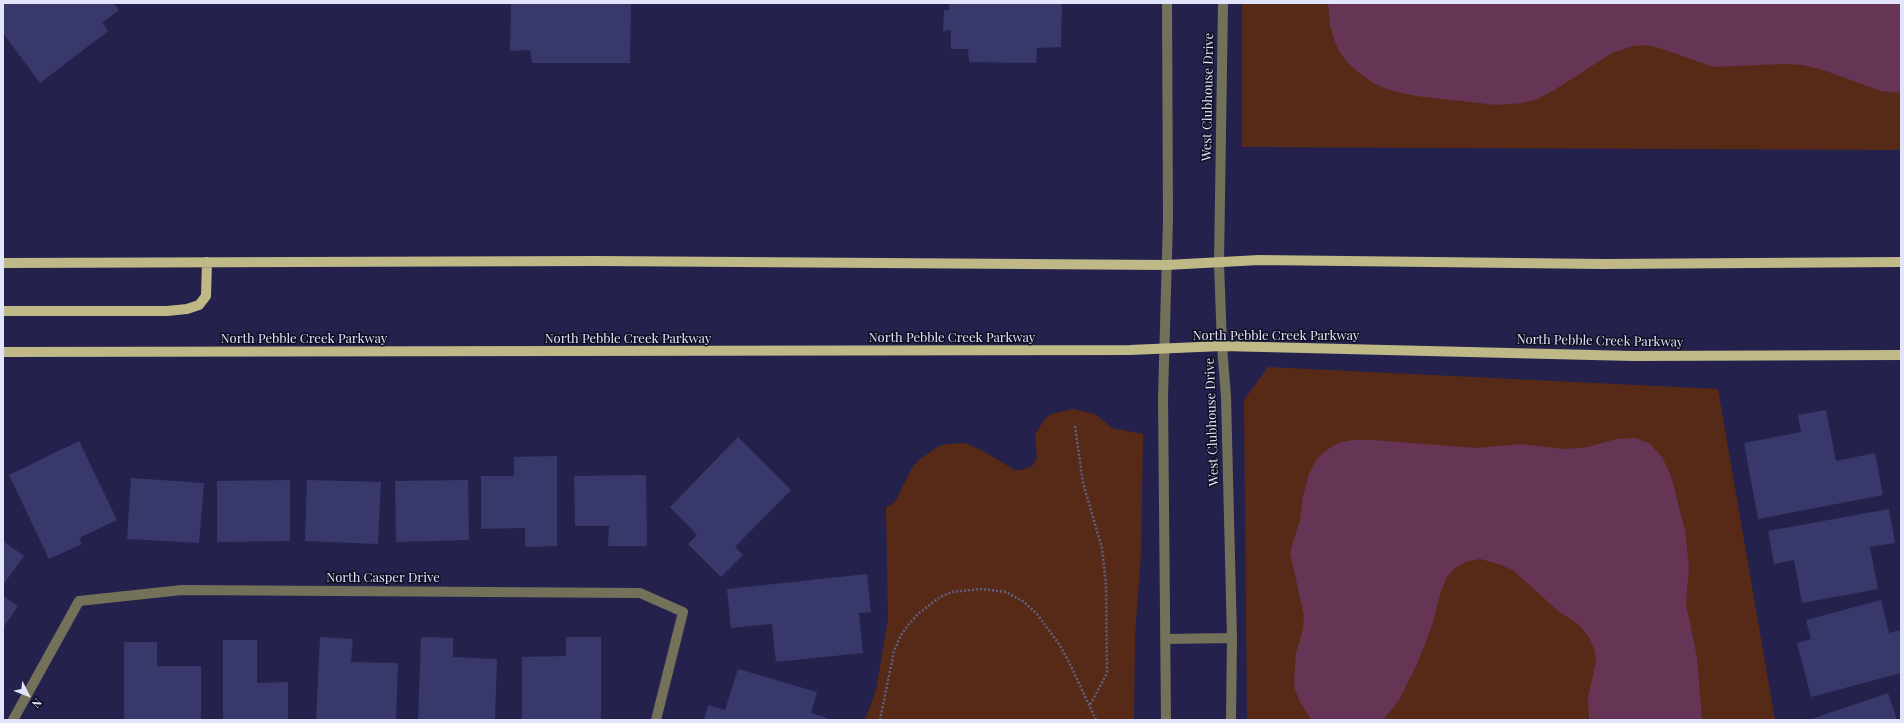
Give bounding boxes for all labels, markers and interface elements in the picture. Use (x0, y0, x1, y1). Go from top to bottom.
street label: West Clubhouse Drive (1199, 33, 1217, 161)
street label: North Pebble Creek Parkway (1193, 328, 1359, 344)
street label: North Pebble Creek Parkway (869, 330, 1035, 346)
street label: North Pebble Creek Parkway (221, 331, 387, 347)
street label: North Pebble Creek Parkway (545, 331, 711, 347)
street label: North Pebble Creek Parkway (1516, 332, 1684, 350)
street label: West Clubhouse Drive (1202, 358, 1222, 486)
street label: North Casper Drive (326, 570, 440, 586)
north arrow (8, 675, 48, 715)
text: N (29, 695, 46, 711)

